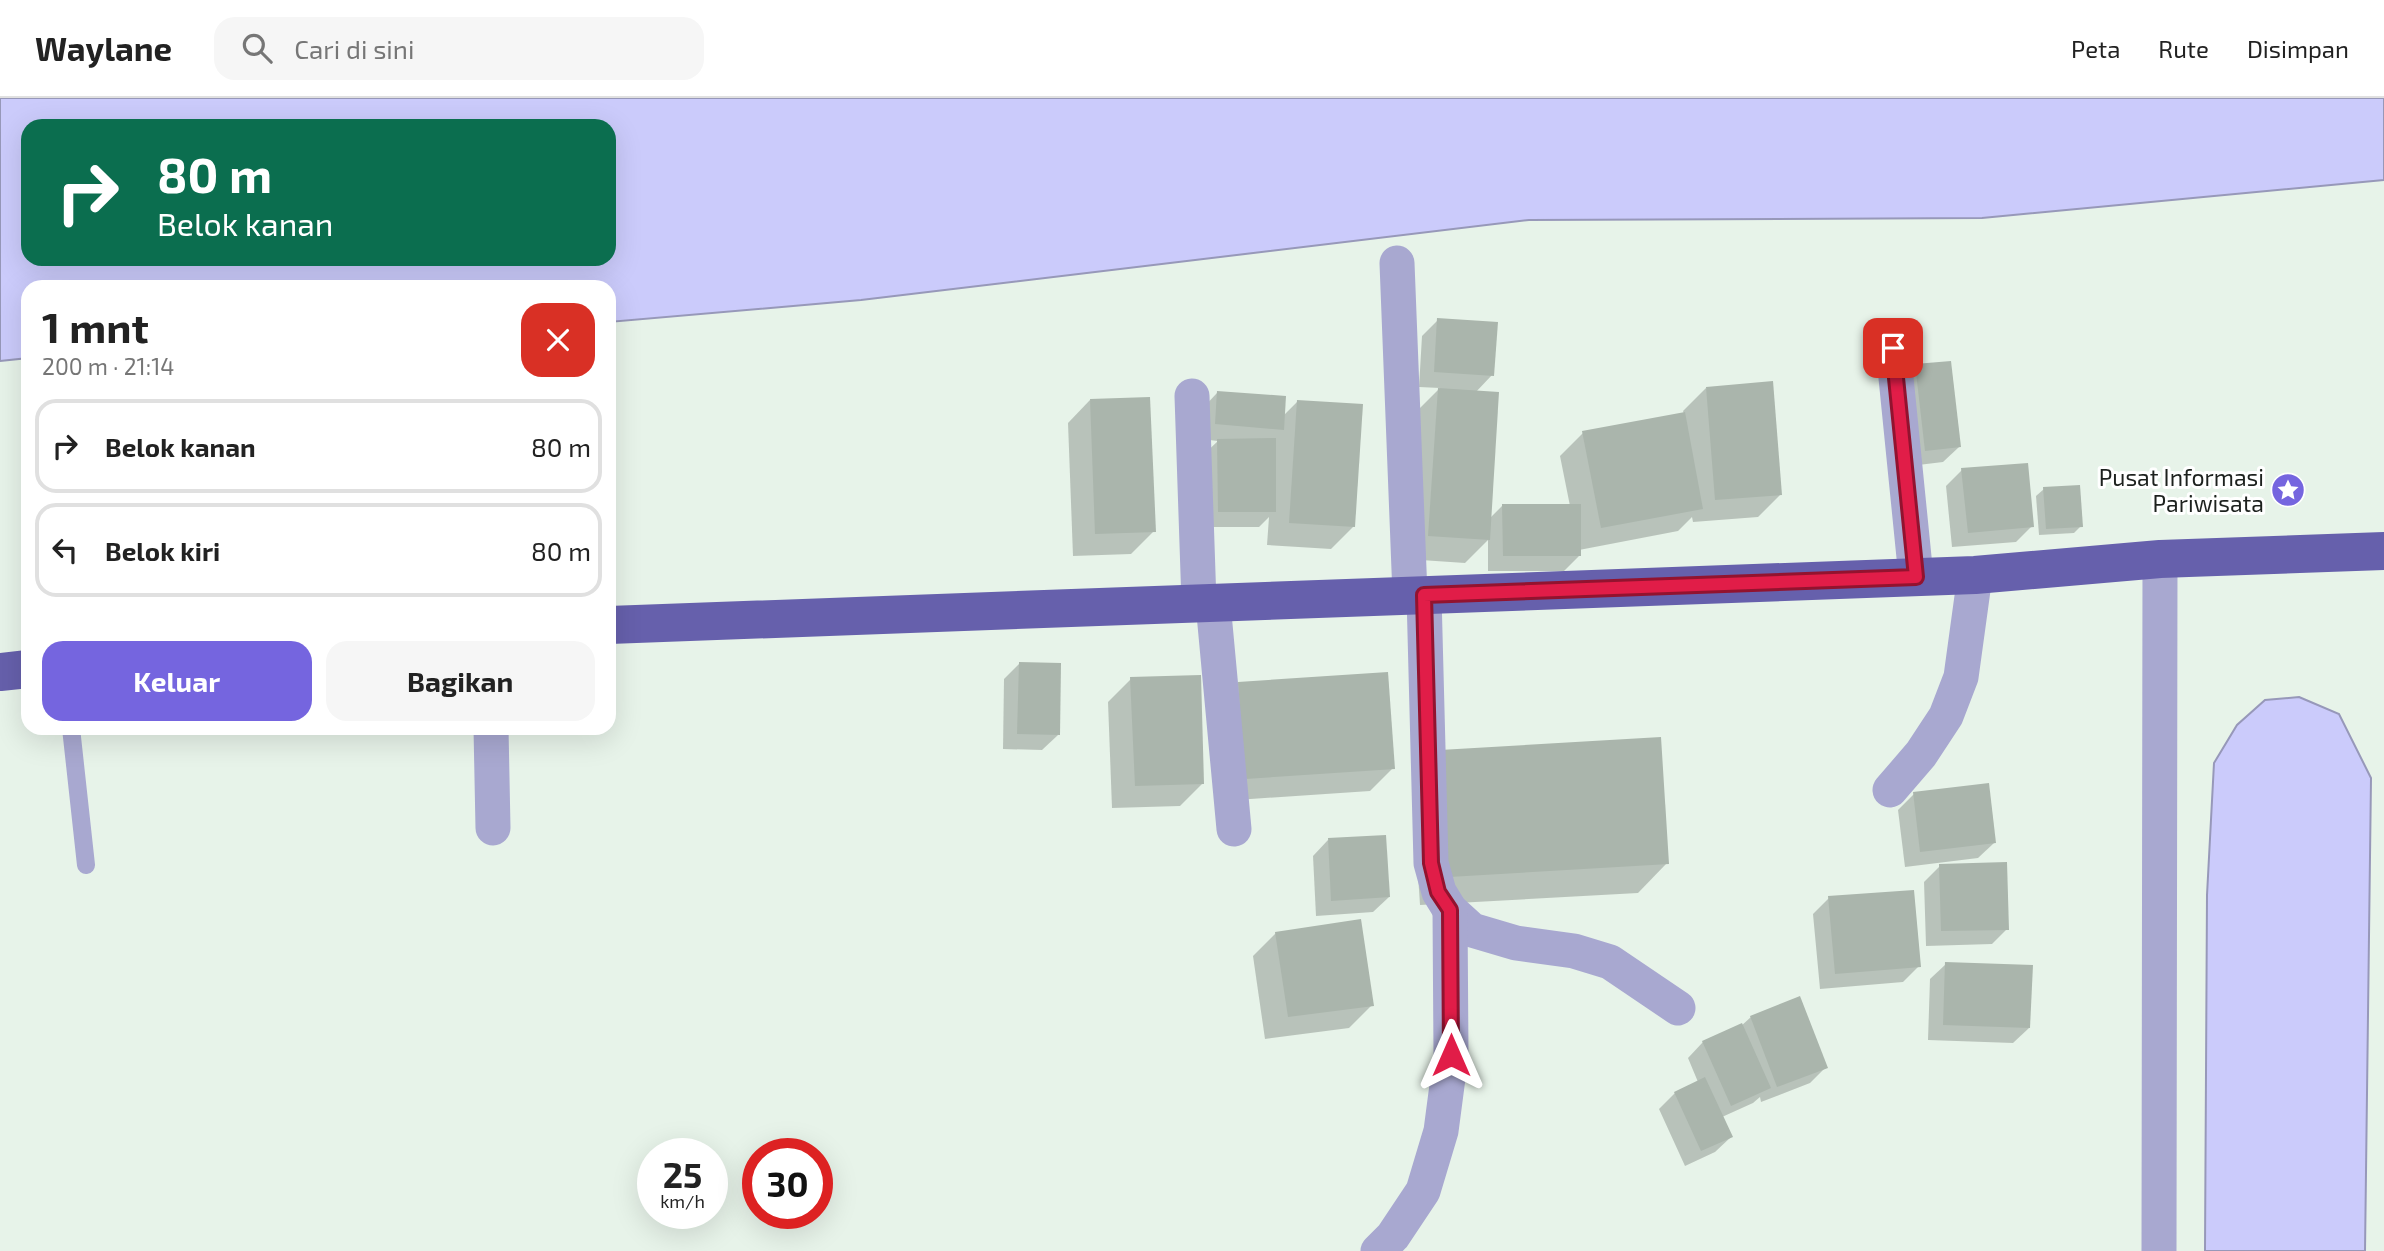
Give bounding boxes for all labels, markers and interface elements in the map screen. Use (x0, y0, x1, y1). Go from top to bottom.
search box (214, 17, 704, 80)
text: Waylane (35, 28, 172, 68)
icon: search (238, 29, 276, 67)
text: Cari di sini (294, 33, 414, 64)
text: Peta (2071, 34, 2120, 63)
text: Rute (2158, 34, 2209, 63)
text: Disimpan (2247, 34, 2349, 63)
text: 80 m (157, 144, 272, 203)
icon: right (42, 147, 133, 238)
text: Belok kanan (157, 204, 333, 242)
text: 1 mnt (42, 301, 149, 351)
button: close (521, 303, 595, 377)
pin (1863, 318, 1923, 378)
icon: arrive (1874, 329, 1912, 367)
text: 200 m · 21:14 (42, 352, 174, 380)
icon: right (46, 427, 84, 465)
text: Belok kanan (105, 431, 256, 462)
text: 80 m (531, 431, 591, 462)
place label: Pusat Informasi Pariwisata (2099, 463, 2264, 517)
place icon: Pusat Informasi Pariwisata (2269, 471, 2307, 509)
icon: left (46, 531, 84, 569)
text: Belok kiri (105, 535, 220, 566)
text: 80 m (531, 535, 591, 566)
button: Keluar (42, 641, 312, 721)
button: Bagikan (326, 641, 595, 721)
position arrow (1414, 1018, 1488, 1092)
speed limit sign: 30 (742, 1138, 833, 1229)
text: 25 (663, 1153, 702, 1195)
text: km/h (660, 1190, 705, 1212)

